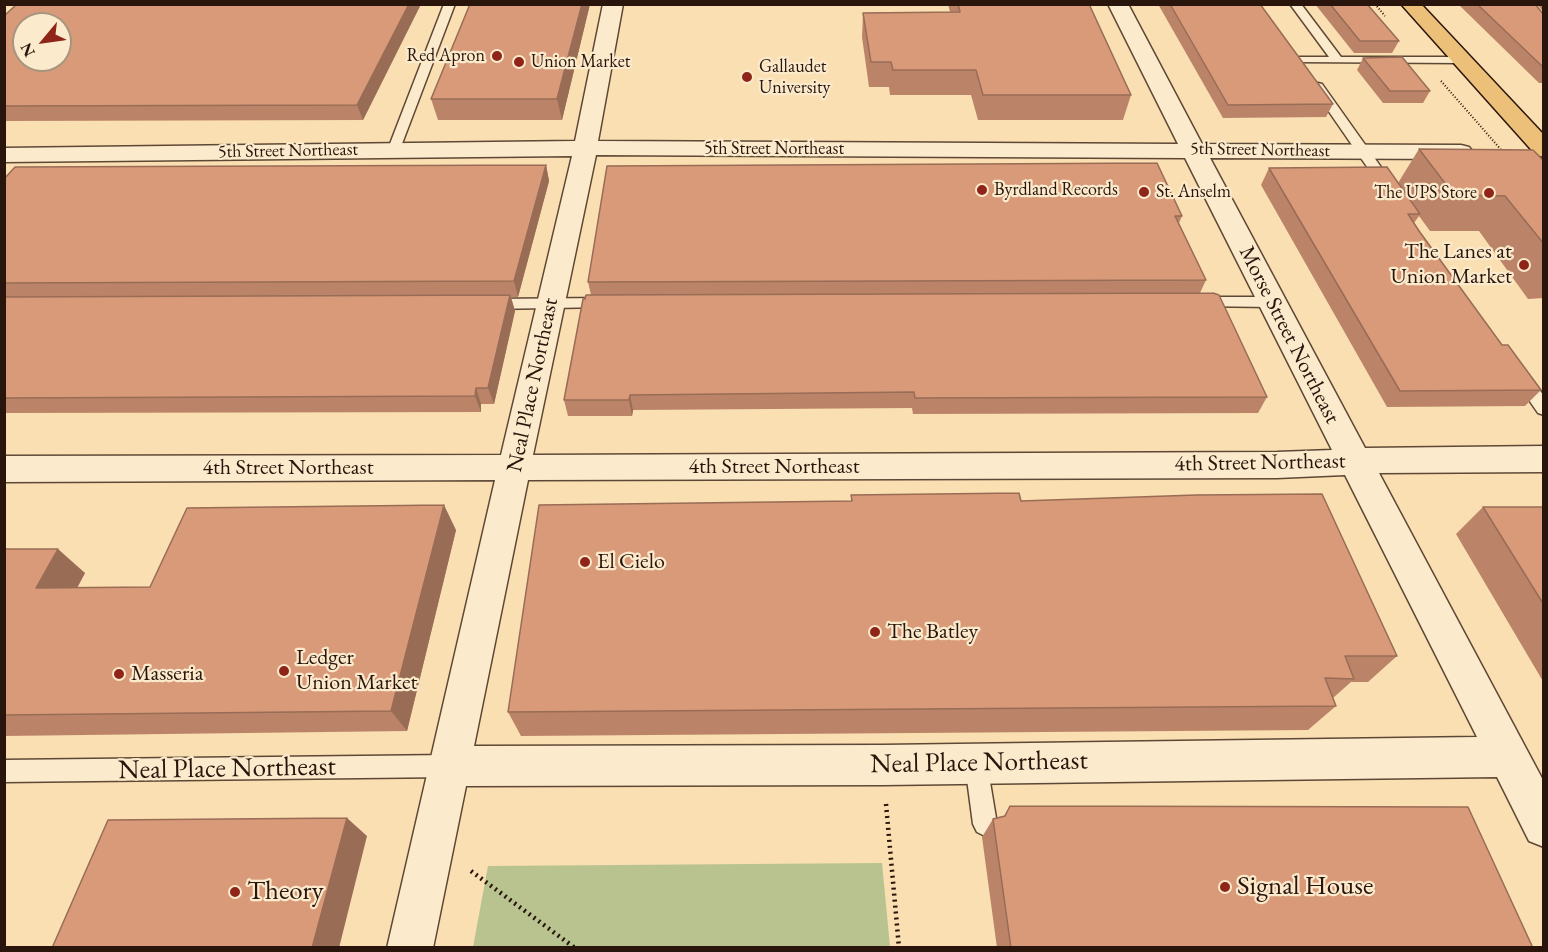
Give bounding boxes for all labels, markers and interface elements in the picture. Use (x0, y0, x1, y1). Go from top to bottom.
north arrow (12, 12, 72, 72)
text: N (15, 39, 40, 61)
place label: Red Apron (406, 45, 485, 67)
marker: Red Apron (490, 49, 504, 63)
place label: Union Market (531, 51, 630, 73)
marker: Union Market (512, 55, 526, 69)
place label: Gallaudet University (759, 56, 830, 98)
marker: Gallaudet University (740, 70, 754, 84)
street label: 5th Street Northeast (704, 138, 844, 160)
street label: 5th Street Northeast (1190, 138, 1330, 162)
street label: 5th Street Northeast (218, 139, 358, 163)
place label: Byrdland Records (994, 179, 1118, 201)
place label: St. Anselm (1156, 181, 1231, 203)
place label: The UPS Store (1374, 182, 1477, 204)
marker: Byrdland Records (975, 183, 989, 197)
marker: St. Anselm (1137, 185, 1151, 199)
marker: The UPS Store (1482, 186, 1496, 200)
place label: The Lanes at Union Market (1391, 239, 1512, 290)
street label: Morse Street Northeast (1233, 242, 1345, 428)
marker: The Lanes at Union Market (1517, 258, 1531, 272)
street label: Neal Place Northeast (502, 295, 564, 475)
street label: 4th Street Northeast (1174, 448, 1346, 478)
street label: 4th Street Northeast (688, 454, 860, 480)
street label: 4th Street Northeast (202, 455, 374, 481)
place label: El Cielo (597, 549, 665, 575)
marker: El Cielo (578, 555, 592, 569)
place label: The Batley (887, 619, 978, 645)
marker: The Batley (868, 625, 882, 639)
place label: Ledger Union Market (296, 645, 417, 696)
place label: Masseria (131, 661, 203, 687)
marker: Ledger Union Market (277, 664, 291, 678)
marker: Masseria (112, 667, 126, 681)
street label: Neal Place Northeast (870, 745, 1088, 781)
street label: Neal Place Northeast (118, 751, 336, 787)
place label: Signal House (1237, 871, 1374, 903)
place label: Theory (247, 876, 323, 908)
marker: Signal House (1218, 880, 1232, 894)
marker: Theory (228, 885, 242, 899)

